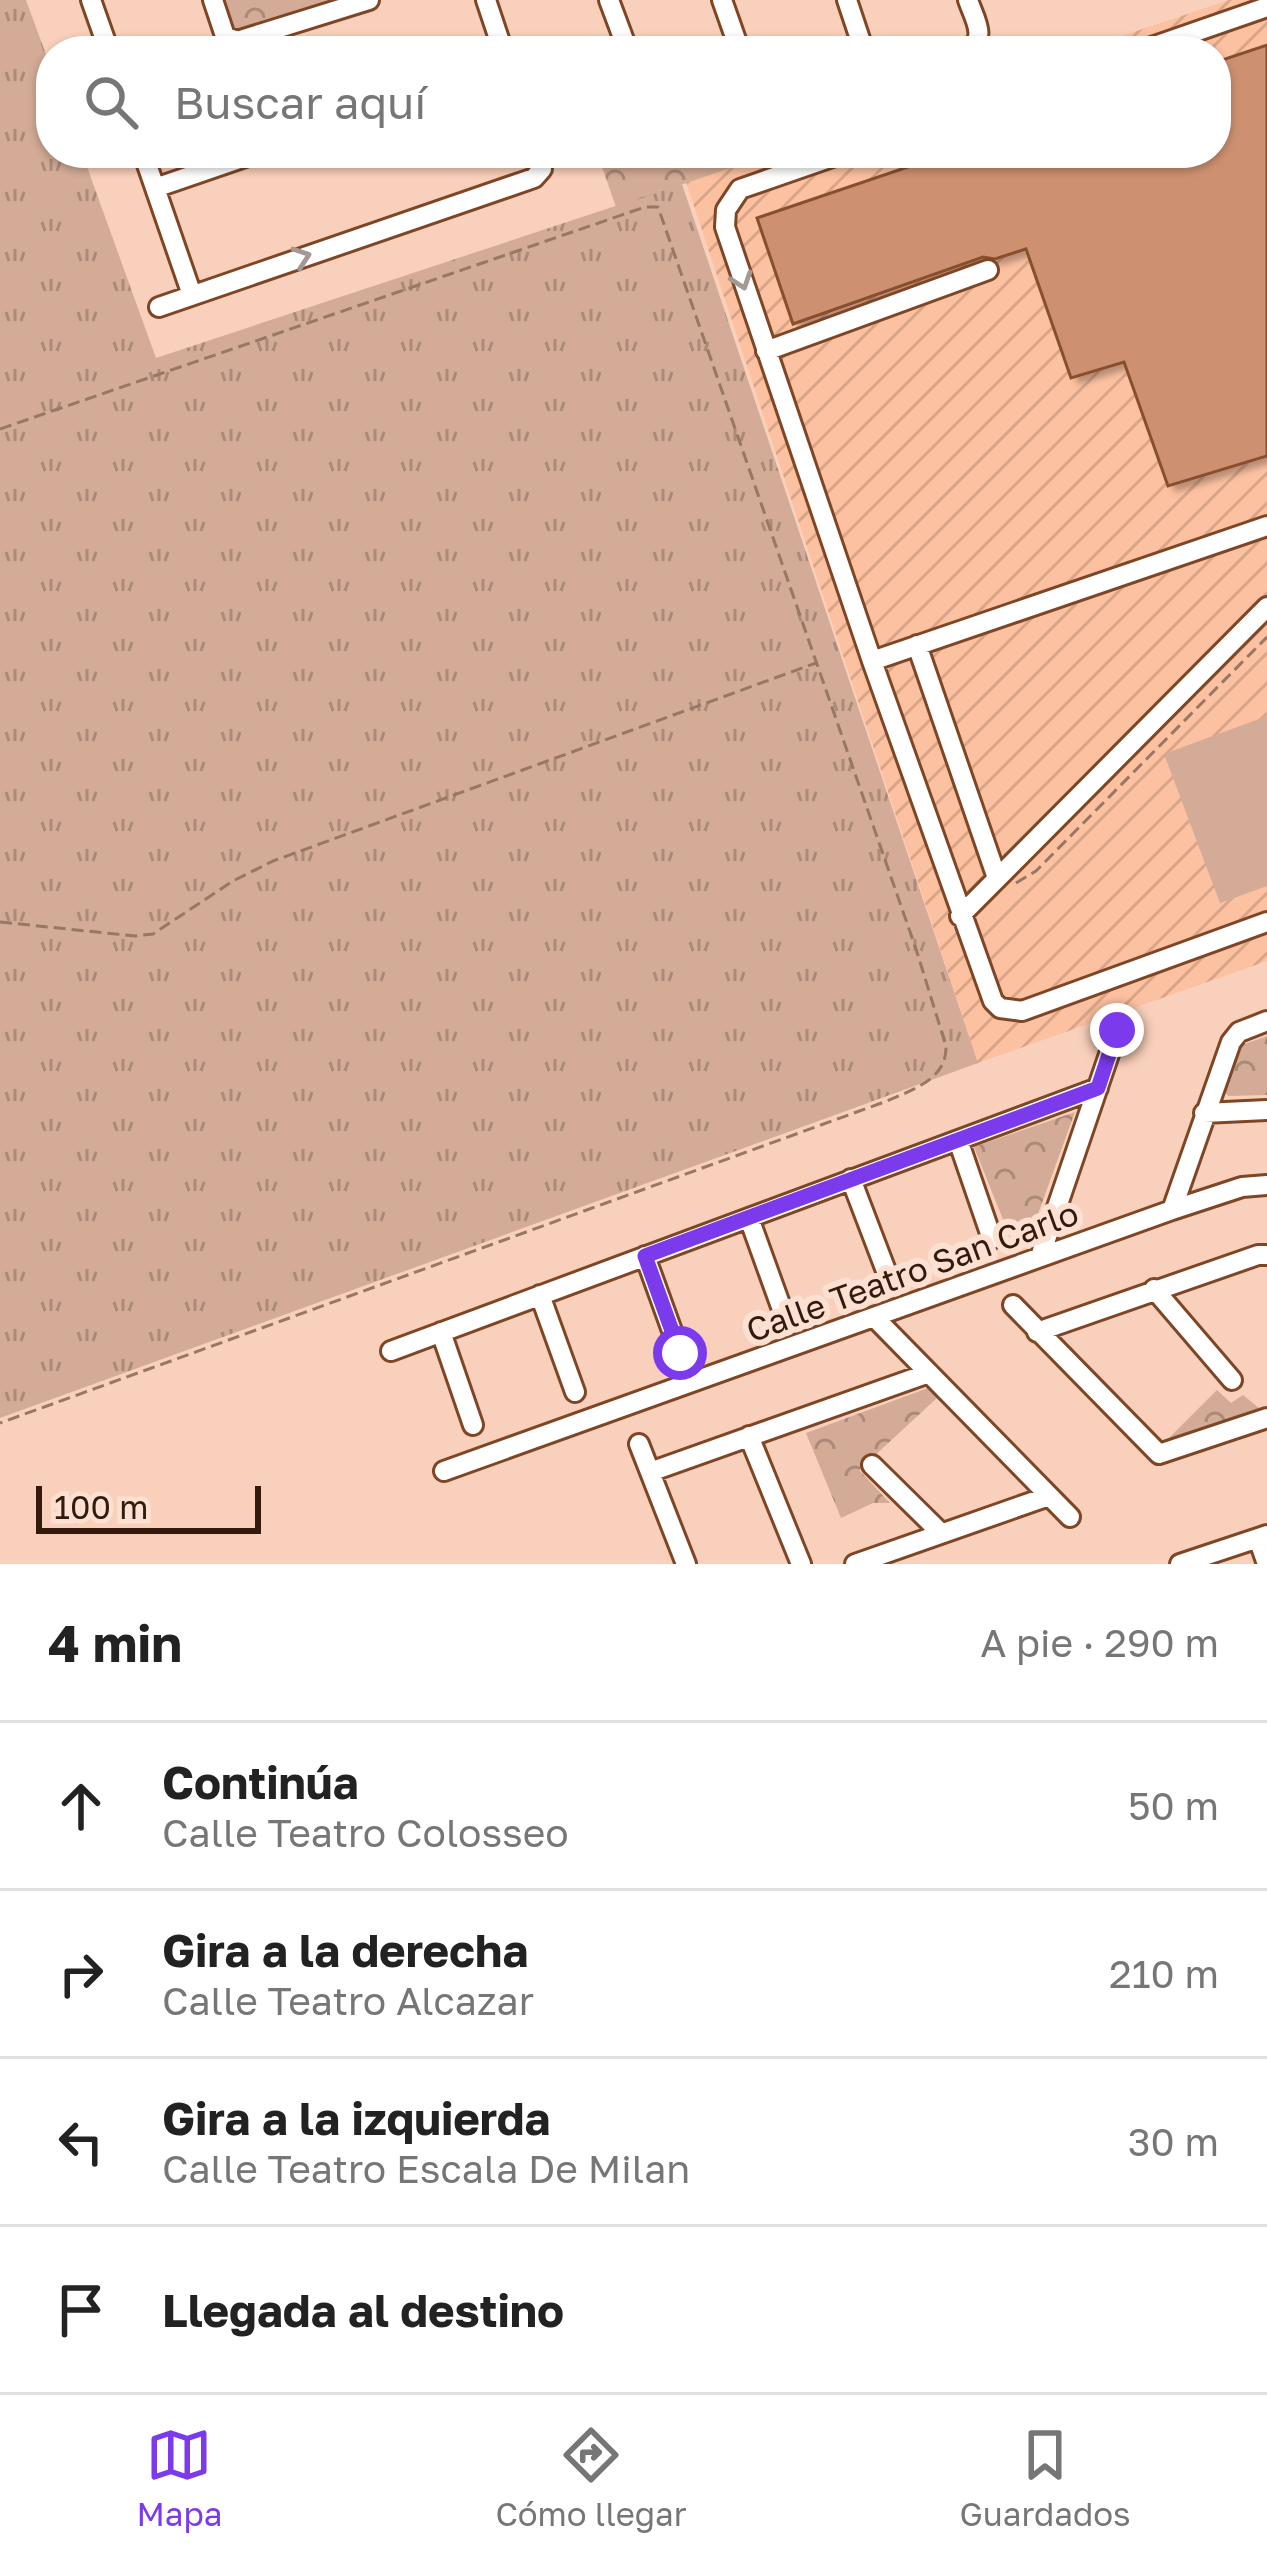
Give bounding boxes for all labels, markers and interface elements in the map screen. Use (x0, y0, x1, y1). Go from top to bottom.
search box (36, 36, 1231, 168)
icon: search (78, 69, 144, 135)
text: Buscar aquí (174, 75, 426, 129)
one-way arrow (291, 247, 312, 271)
one-way arrow (728, 269, 752, 290)
route end (1090, 1003, 1144, 1057)
street label: Calle Teatro San Carlo (741, 1193, 1083, 1349)
route start (653, 1326, 707, 1380)
scale bar (36, 1480, 261, 1533)
text: 100 m (54, 1487, 148, 1526)
text: 4 min (48, 1612, 182, 1673)
text: A pie · 290 m (980, 1619, 1219, 1666)
text: Continúa (162, 1755, 359, 1809)
icon: ahead (48, 1773, 114, 1839)
text: 50 m (1128, 1782, 1219, 1829)
text: Calle Teatro Colosseo (162, 1809, 569, 1856)
text: Gira a la derecha (162, 1923, 528, 1977)
icon: right (48, 1941, 114, 2007)
text: 210 m (1109, 1950, 1219, 1997)
text: Calle Teatro Alcazar (162, 1977, 534, 2024)
text: Gira a la izquierda (162, 2091, 550, 2145)
icon: left (48, 2109, 114, 2175)
text: 30 m (1128, 2118, 1219, 2165)
text: Calle Teatro Escala De Milan (162, 2145, 690, 2192)
icon: arrive (48, 2277, 114, 2343)
text: Llegada al destino (162, 2283, 564, 2337)
tab: Mapa (136, 2422, 222, 2533)
tab: Cómo llegar (495, 2422, 687, 2533)
tab: Guardados (960, 2422, 1131, 2533)

